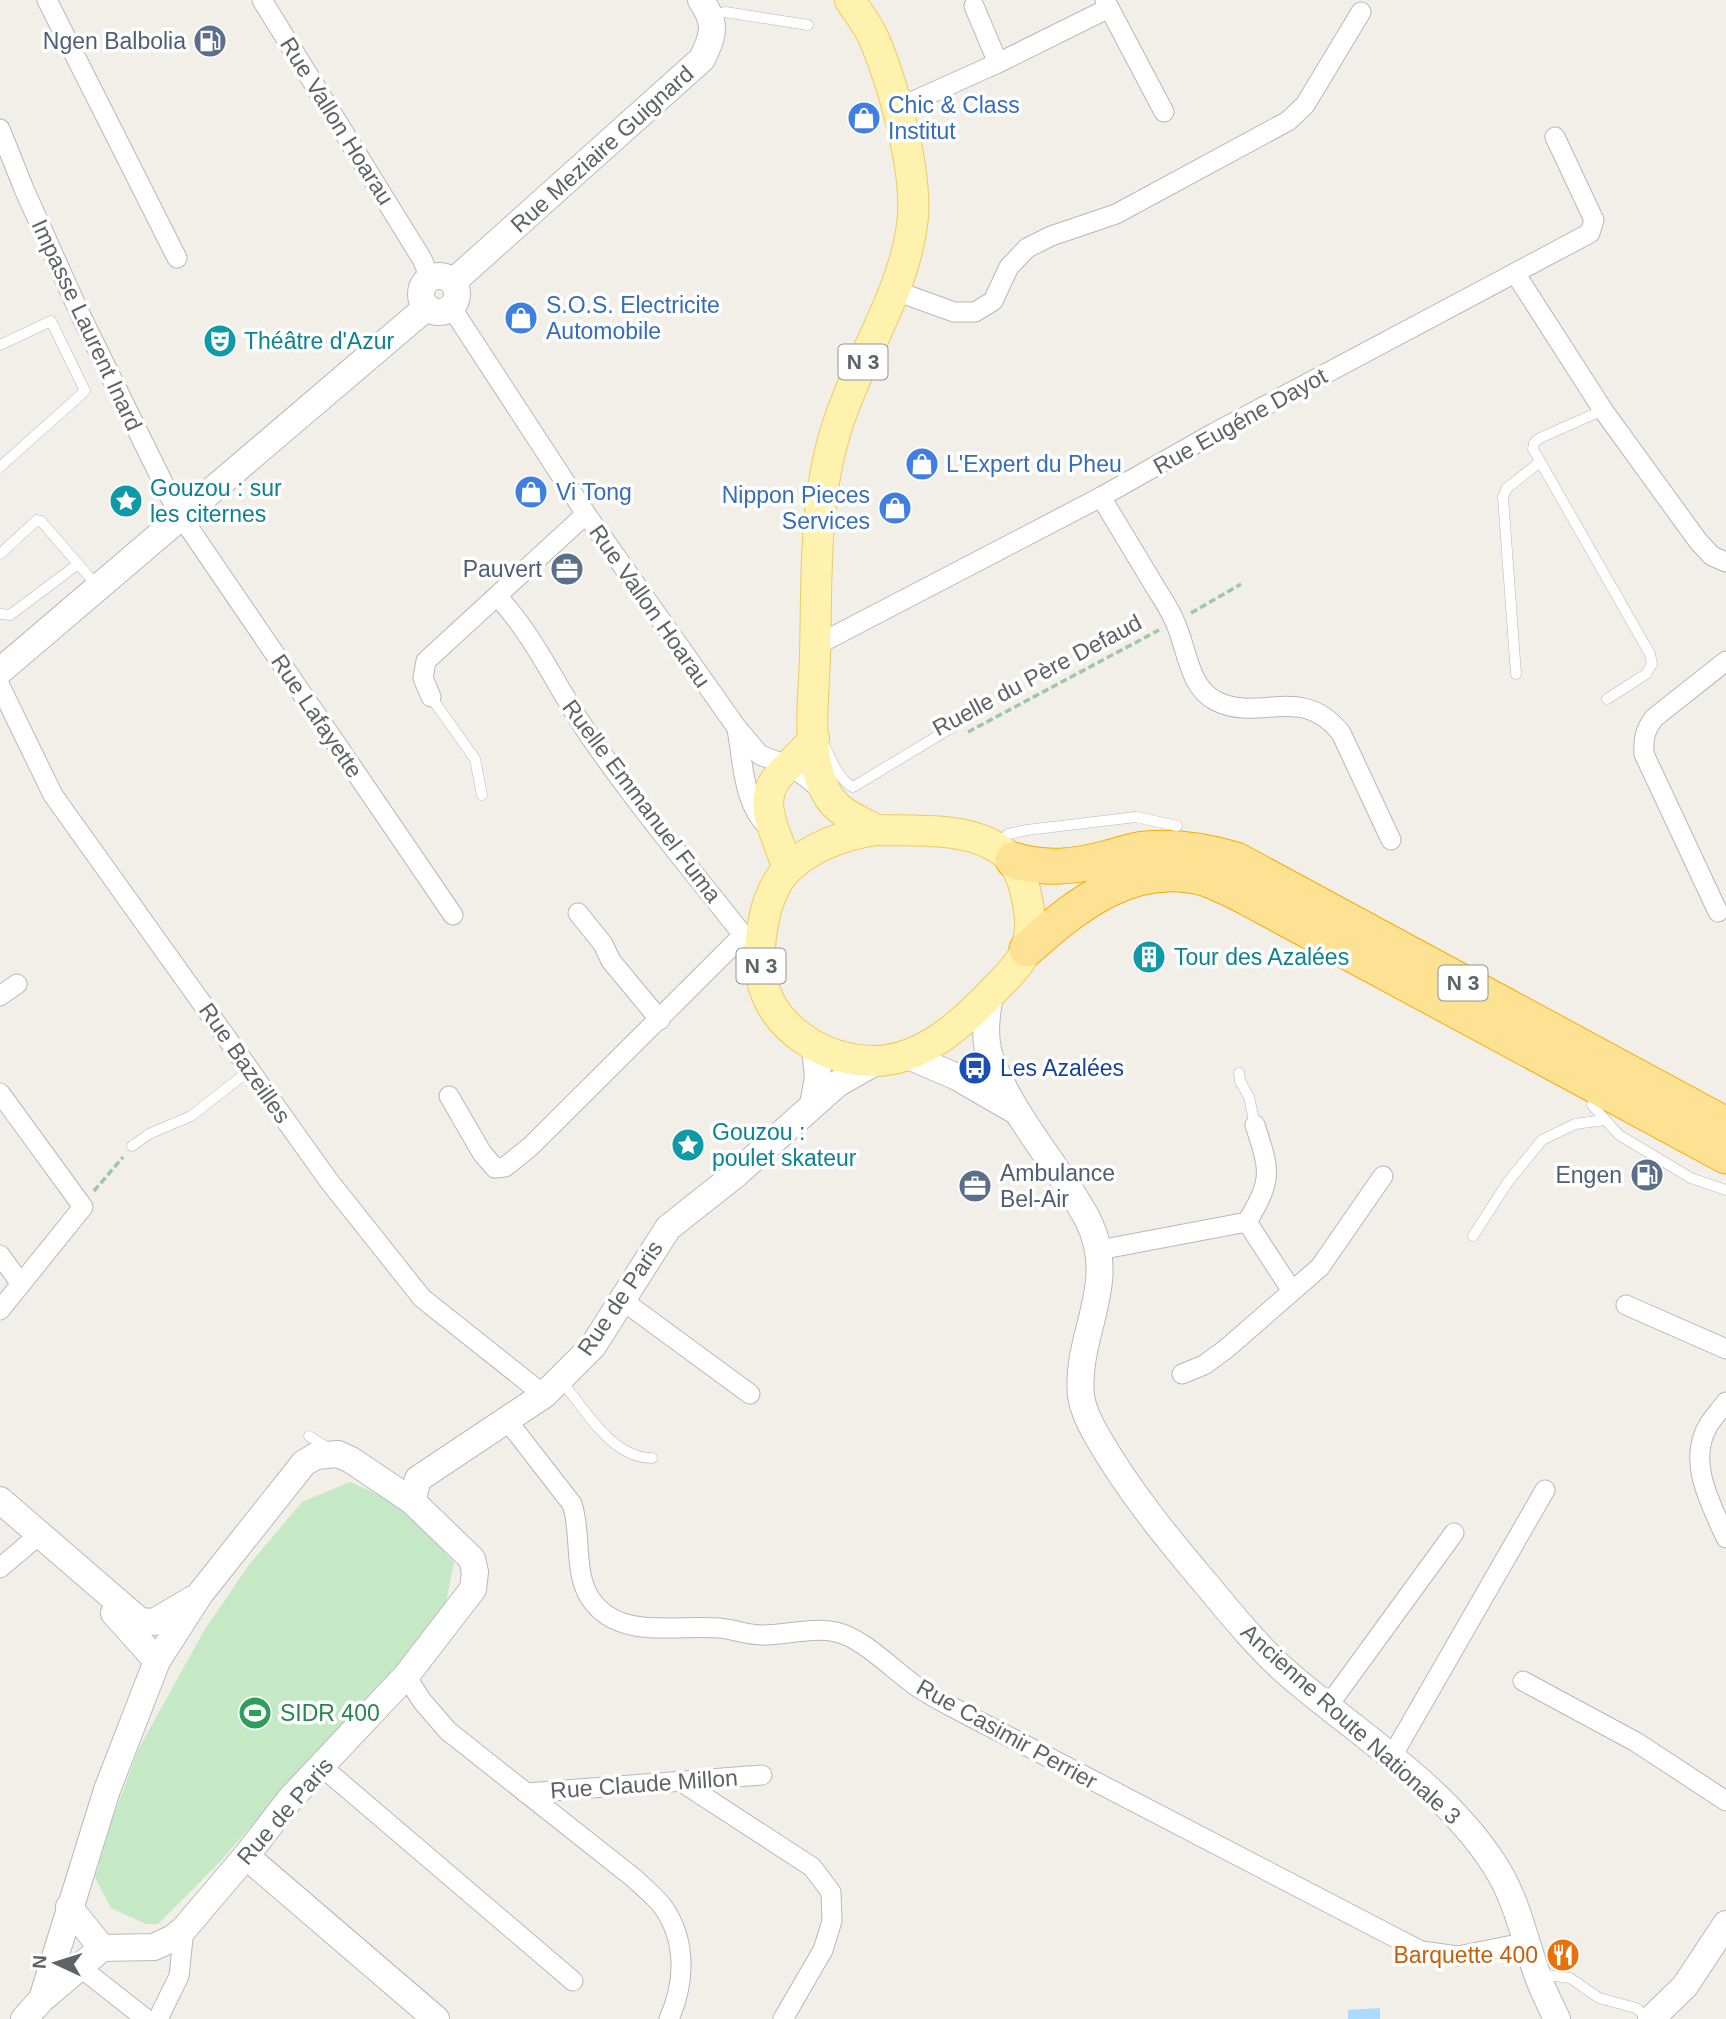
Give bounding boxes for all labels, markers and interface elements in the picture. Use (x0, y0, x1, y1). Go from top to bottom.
fuel station icon: Ngen Balbolia (191, 22, 229, 60)
place label: Ngen Balbolia (43, 28, 186, 54)
street label: Rue Vallon Hoarau (275, 32, 399, 210)
street label: Rue Meziaire Guignard (505, 60, 699, 238)
place label: Chic & Class Institut (888, 92, 1020, 144)
shop icon: Chic & Class Institut (845, 99, 883, 137)
street label: Impasse Laurent Inard (27, 215, 147, 435)
place label: S.O.S. Electricite Automobile (546, 292, 720, 344)
shop icon: S.O.S. Electricite Automobile (502, 299, 540, 337)
theatre icon: Théâtre d'Azur (201, 322, 239, 360)
place label: Théâtre d'Azur (244, 328, 394, 354)
road number: N 3 (838, 344, 888, 380)
street label: Rue Eugéne Dayot (1149, 362, 1332, 479)
shop icon: L'Expert du Pheu (903, 445, 941, 483)
place label: L'Expert du Pheu (946, 451, 1122, 477)
shop icon: Vi Tong (512, 473, 550, 511)
place label: Gouzou : sur les citernes (150, 475, 282, 527)
place label: Vi Tong (556, 479, 632, 505)
place icon: Gouzou : sur les citernes (107, 482, 145, 520)
place label: Nippon Pieces Services (722, 482, 870, 534)
shop icon: Nippon Pieces Services (876, 489, 914, 527)
street label: Rue Vallon Hoarau (584, 520, 716, 692)
office icon: Pauvert (548, 550, 586, 588)
place label: Pauvert (463, 556, 543, 582)
street label: Ruelle du Père Defaud (928, 609, 1146, 741)
street label: Rue Lafayette (266, 649, 368, 783)
street label: Ruelle Emmanuel Fuma (557, 695, 727, 908)
building icon: Tour des Azalées (1130, 938, 1168, 976)
place label: Tour des Azalées (1174, 944, 1349, 970)
road number: N 3 (736, 948, 786, 984)
road number: N 3 (1438, 965, 1488, 1000)
street label: Rue Bazeilles (194, 998, 296, 1128)
bus stop icon: Les Azalées (956, 1049, 994, 1087)
place label: Les Azalées (1000, 1055, 1124, 1081)
place label: Gouzou : poulet skateur (712, 1119, 857, 1171)
place icon: Gouzou : poulet skateur (669, 1126, 707, 1164)
fuel station icon: Engen (1628, 1156, 1666, 1194)
place label: Ambulance Bel-Air (1000, 1160, 1115, 1212)
place label: Engen (1555, 1162, 1622, 1188)
office icon: Ambulance Bel-Air (956, 1167, 994, 1205)
street label: Rue de Paris (572, 1236, 668, 1360)
street label: Ancienne Route Nationale 3 (1236, 1619, 1466, 1829)
street label: Rue Casimir Perrier (912, 1674, 1102, 1794)
sports icon: SIDR 400 (236, 1694, 274, 1732)
place label: SIDR 400 (280, 1700, 380, 1726)
street label: Rue de Paris (232, 1752, 338, 1870)
street label: Rue Claude Millon (549, 1764, 739, 1804)
north arrow (21, 1928, 91, 1998)
restaurant icon: Barquette 400 (1544, 1936, 1582, 1974)
place label: Barquette 400 (1393, 1942, 1538, 1968)
text: N (29, 1954, 50, 1969)

